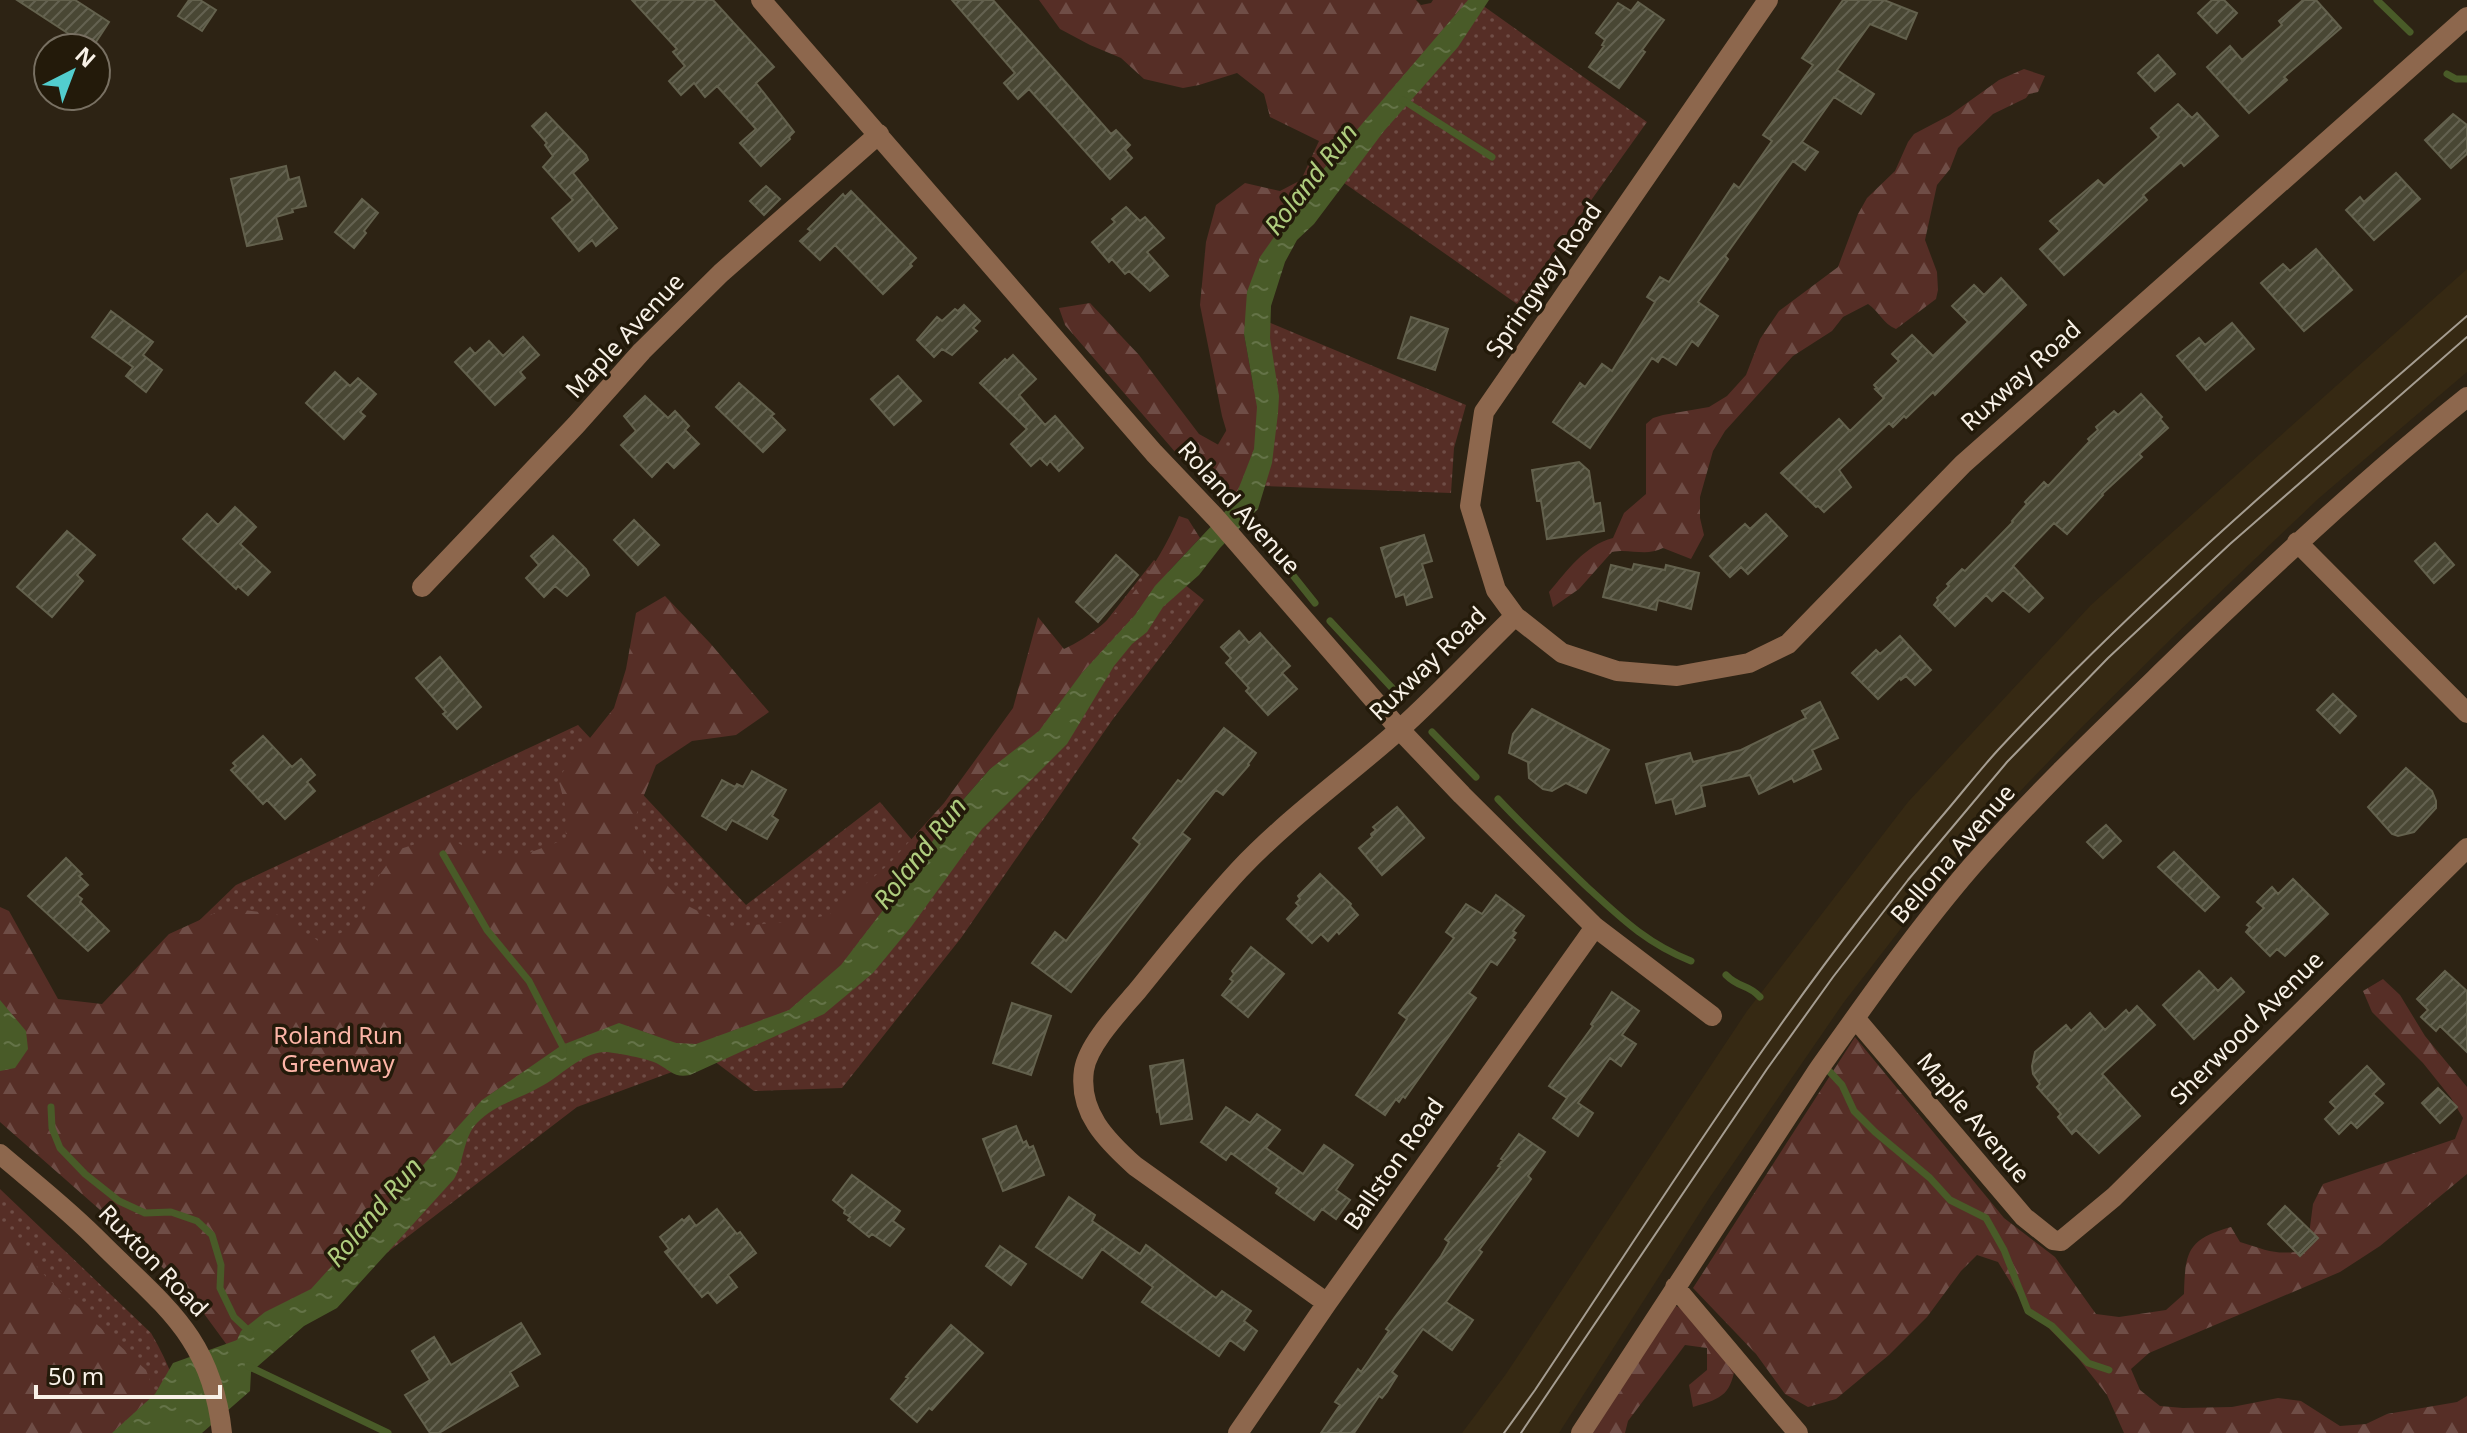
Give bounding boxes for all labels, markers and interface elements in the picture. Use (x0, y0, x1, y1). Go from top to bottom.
north arrow (32, 32, 112, 112)
text: N (69, 39, 103, 74)
water label: Roland Run (1255, 115, 1365, 242)
street label: Springway Road (1477, 195, 1609, 363)
street label: Maple Avenue (557, 265, 691, 405)
street label: Ruxway Road (1953, 312, 2087, 438)
street label: Roland Avenue (1171, 433, 1309, 581)
street label: Ruxway Road (1361, 599, 1493, 727)
street label: Bellona Avenue (1882, 776, 2022, 930)
water label: Roland Run (864, 789, 974, 916)
street label: Sherwood Avenue (2162, 943, 2330, 1111)
park label: Roland Run Greenway (273, 1018, 403, 1079)
street label: Maple Avenue (1910, 1045, 2038, 1189)
street label: Ballston Road (1335, 1090, 1451, 1236)
water label: Roland Run (317, 1149, 430, 1274)
street label: Ruxton Road (92, 1197, 216, 1323)
scale bar (36, 1349, 220, 1399)
text: 50 m (48, 1359, 104, 1392)

